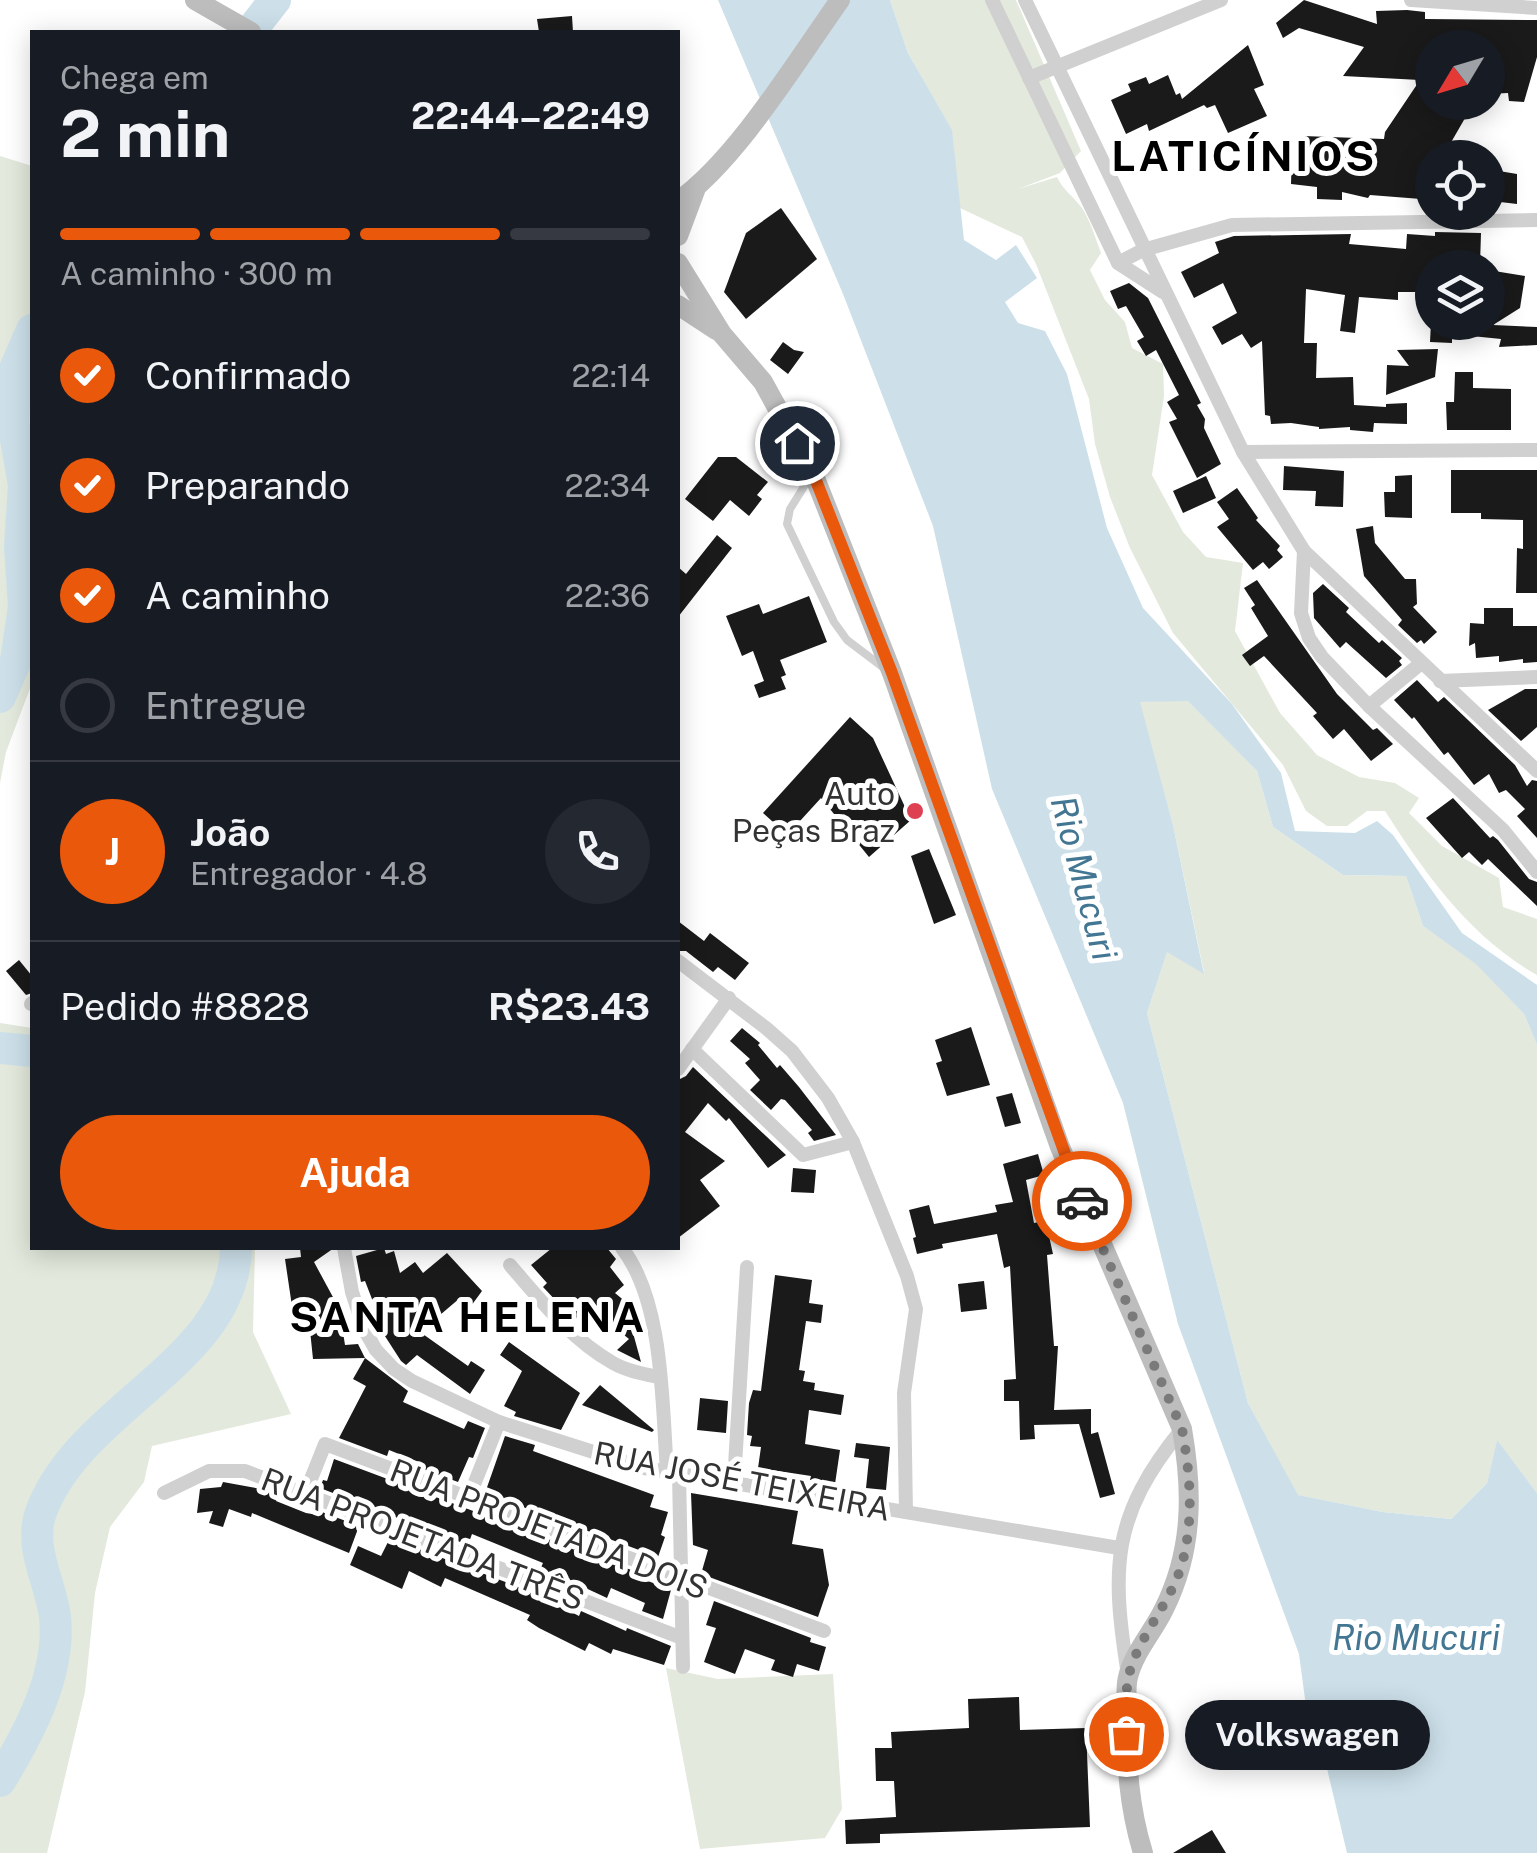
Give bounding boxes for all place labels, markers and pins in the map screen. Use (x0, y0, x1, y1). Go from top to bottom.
pin (755, 401, 840, 486)
place label: Auto Peças Braz (732, 775, 895, 849)
marker: Auto Peças Braz (904, 800, 926, 822)
pin (1084, 1692, 1169, 1777)
callout: Volkswagen (1186, 1699, 1431, 1769)

